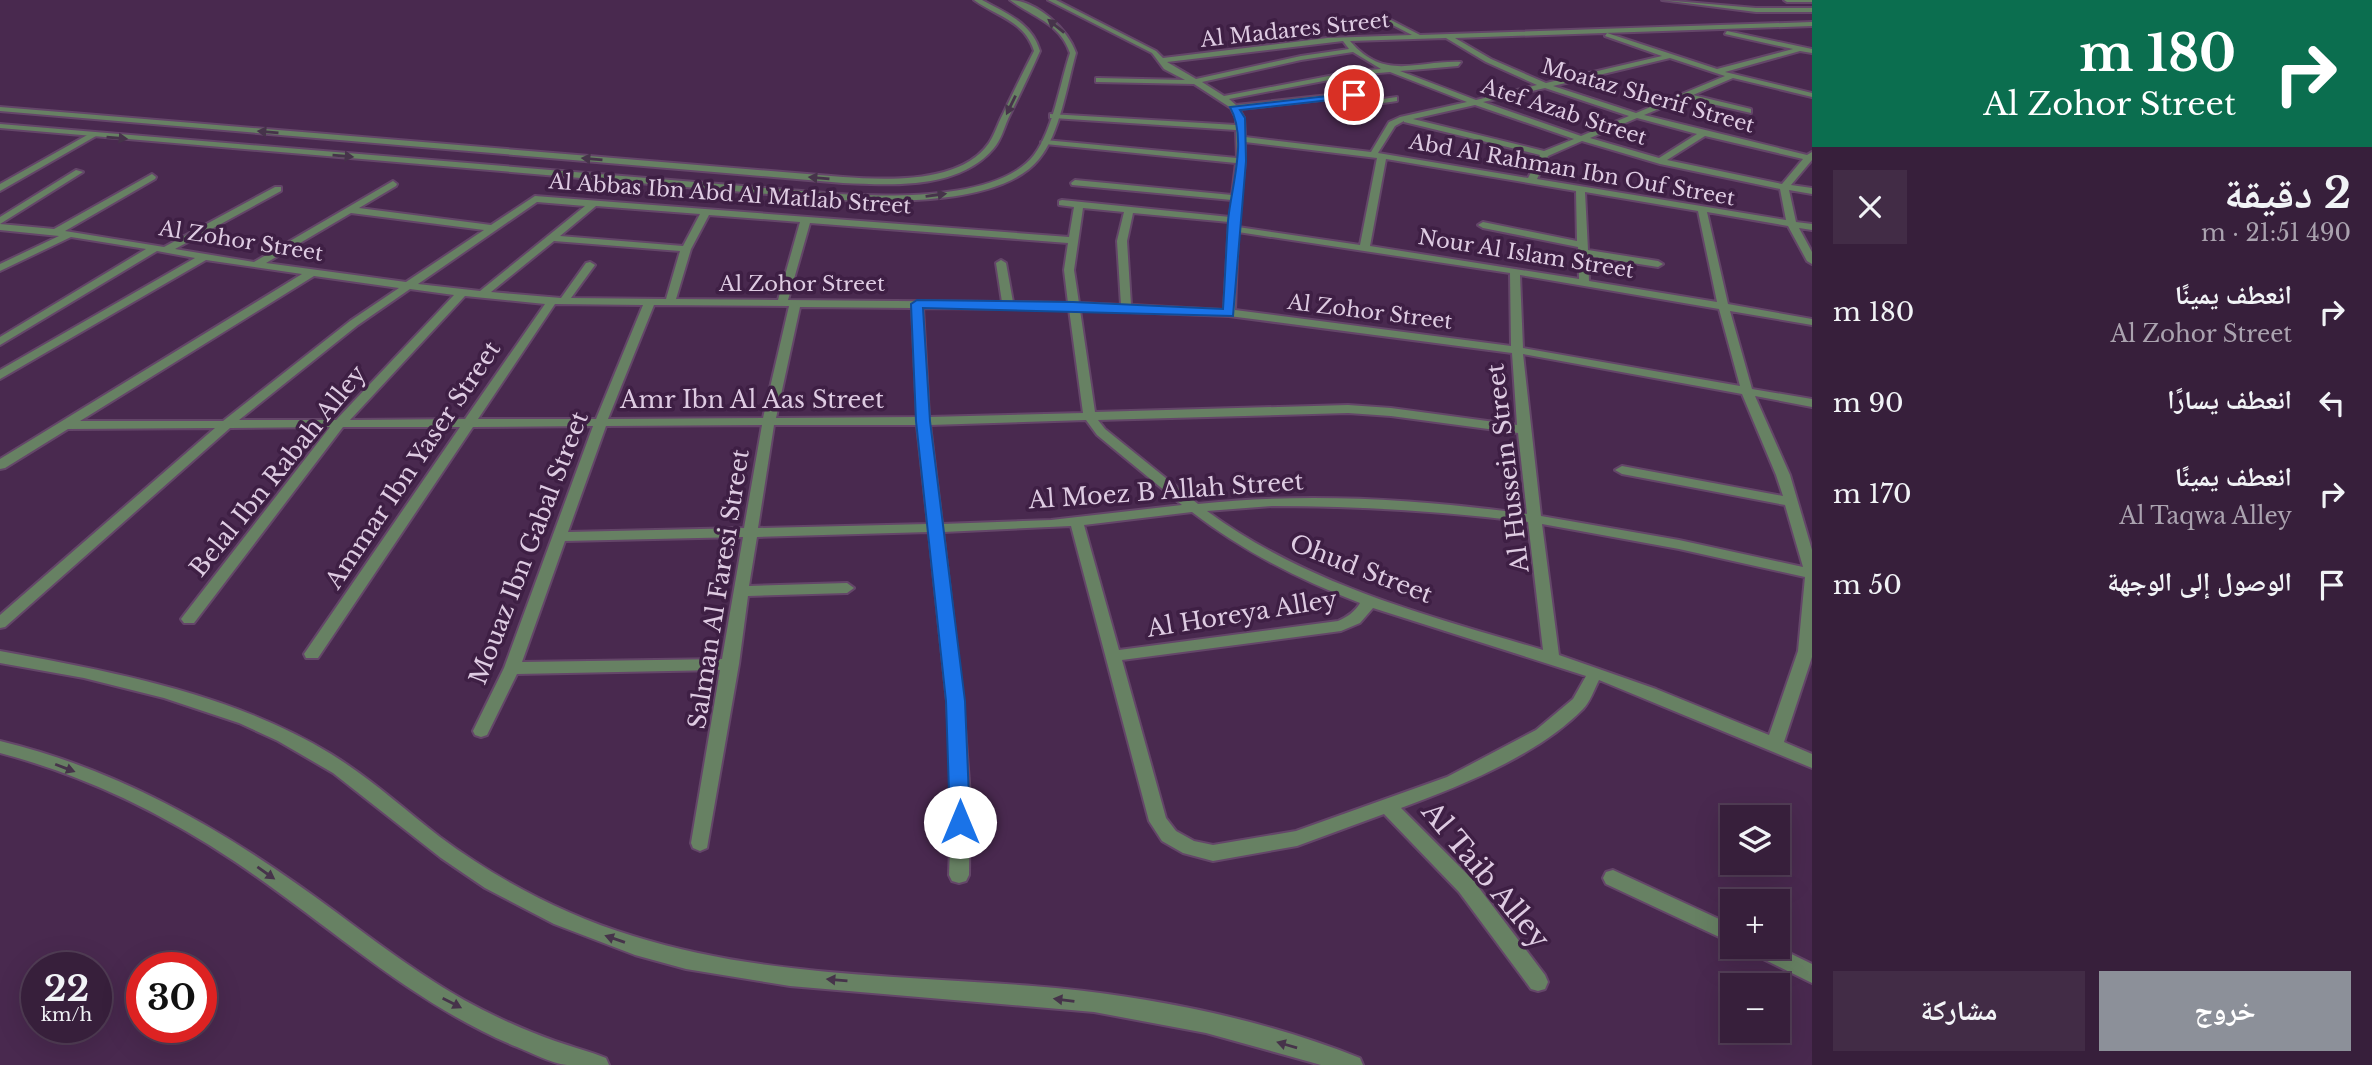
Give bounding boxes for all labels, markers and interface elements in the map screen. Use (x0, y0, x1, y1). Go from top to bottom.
street label: Al Madares Street (1198, 7, 1391, 53)
one-way arrow (1048, 19, 1066, 34)
text: 180 m (2079, 23, 2236, 84)
icon: right (2260, 28, 2351, 119)
street label: Moataz Sherif Street (1539, 53, 1757, 139)
pin (1324, 65, 1384, 125)
street label: Atef Azab Street (1477, 73, 1650, 151)
icon: arrive (1335, 76, 1373, 114)
text: Al Zohor Street (1983, 84, 2236, 124)
one-way arrow (1006, 95, 1017, 115)
one-way arrow (257, 126, 279, 137)
street label: Abd Al Rahman Ibn Ouf Street (1406, 128, 1737, 211)
one-way arrow (106, 133, 128, 144)
one-way arrow (333, 151, 355, 162)
one-way arrow (581, 153, 603, 164)
text: 2 دقيقة (2224, 167, 2351, 219)
street label: Al Abbas Ibn Abd Al Matlab Street (547, 168, 912, 220)
button: close (1833, 170, 1907, 244)
one-way arrow (808, 172, 830, 183)
one-way arrow (926, 189, 948, 200)
street label: Al Zohor Street (156, 215, 325, 267)
text: 490 m · 21:51 (2201, 219, 2351, 247)
street label: Nour Al Islam Street (1416, 224, 1636, 284)
street label: Al Zohor Street (718, 271, 885, 297)
text: انعطف يمينًا (2175, 279, 2292, 311)
street label: Al Zohor Street (1285, 289, 1454, 335)
icon: right (2313, 293, 2351, 331)
text: 180 m (1833, 296, 1914, 328)
text: Al Zohor Street (2110, 320, 2292, 348)
street label: Ammar Ibn Yaser Street (318, 335, 506, 595)
street label: Belal Ibn Rabah Alley (183, 359, 372, 582)
street label: Al Hussein Street (1480, 362, 1535, 575)
text: انعطف يسارًا (2167, 384, 2292, 416)
icon: left (2313, 384, 2351, 422)
street label: Amr Ibn Al Aas Street (619, 385, 884, 414)
text: 90 m (1833, 387, 1904, 419)
street label: Mouaz Ibn Gabal Street (463, 407, 594, 688)
street label: Salman Al Faresi Street (682, 447, 755, 731)
text: انعطف يمينًا (2175, 461, 2292, 493)
street label: Al Moez B Allah Street (1026, 466, 1305, 515)
icon: right (2313, 475, 2351, 513)
text: 170 m (1833, 478, 1912, 510)
text: Al Taqwa Alley (2119, 502, 2292, 530)
street label: Ohud Street (1286, 528, 1437, 609)
text: الوصول إلى الوجهة (2107, 566, 2292, 598)
icon: arrive (2313, 566, 2351, 604)
text: 50 m (1833, 569, 1902, 601)
street label: Al Horeya Alley (1144, 584, 1340, 643)
one-way arrow (55, 762, 76, 773)
position arrow (923, 785, 997, 859)
street label: Al Taib Alley (1413, 794, 1557, 956)
map controls (1720, 805, 1790, 1043)
button: layers (1720, 805, 1790, 875)
one-way arrow (256, 866, 276, 879)
button: + (1720, 889, 1790, 959)
one-way arrow (604, 933, 625, 944)
speed limit sign: 30 (126, 952, 217, 1043)
text: 22 (44, 967, 89, 1010)
button: مشاركة (1833, 971, 2085, 1051)
button: خروج (2099, 971, 2351, 1051)
button: − (1720, 973, 1790, 1043)
one-way arrow (826, 974, 848, 985)
one-way arrow (1053, 994, 1075, 1005)
one-way arrow (442, 998, 462, 1009)
text: km/h (41, 1004, 92, 1026)
one-way arrow (1276, 1040, 1297, 1050)

